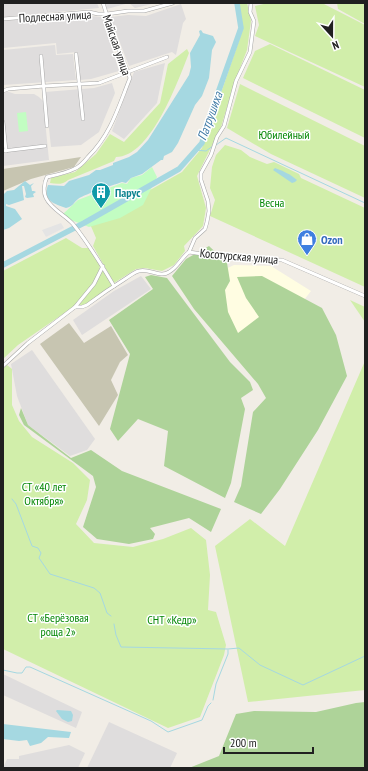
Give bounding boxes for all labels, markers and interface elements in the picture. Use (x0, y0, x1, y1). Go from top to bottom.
street label: Подлесная улица (18, 7, 92, 25)
street label: Майская улица (100, 13, 134, 77)
north arrow (312, 16, 352, 56)
text: N (330, 38, 341, 53)
water label: Патрушиха (193, 89, 227, 143)
park label: Юбилейный (258, 127, 310, 142)
building icon: Парус (90, 181, 112, 209)
place label: Парус (115, 185, 141, 200)
park label: Весна (260, 195, 285, 210)
shop icon: Ozon (296, 228, 318, 256)
place label: Ozon (321, 232, 343, 247)
street label: Косотурская улица (199, 245, 279, 267)
park label: СТ «40 лет Октября» (22, 479, 66, 508)
park label: СТ «Берёзовая роща 2» (27, 610, 89, 639)
park label: СНТ «Кедр» (147, 612, 197, 627)
scale bar (224, 729, 313, 755)
text: 200 m (230, 735, 257, 750)

